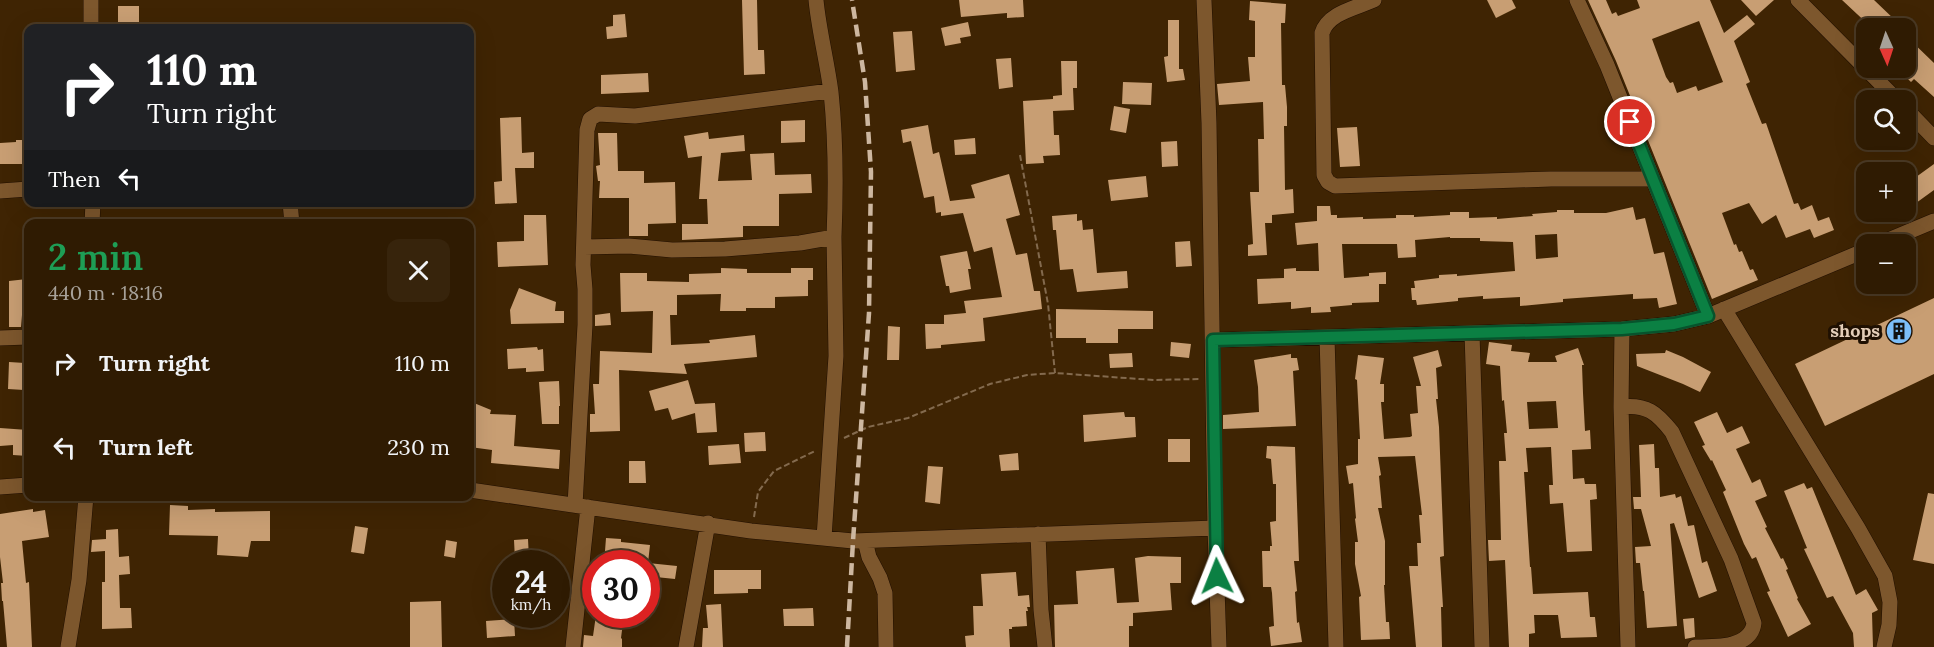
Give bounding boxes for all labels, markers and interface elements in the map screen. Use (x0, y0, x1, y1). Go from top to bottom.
north arrow (1856, 18, 1916, 78)
map controls (1856, 18, 1916, 294)
text: 110 m (147, 43, 258, 97)
icon: right (48, 48, 126, 126)
button: search (1856, 90, 1916, 150)
text: Turn right (147, 96, 276, 130)
pin (1604, 96, 1655, 147)
icon: arrive (1613, 105, 1646, 138)
icon: left (113, 162, 146, 195)
button: + (1856, 162, 1916, 222)
text: Then (48, 165, 101, 193)
text: 2 min (48, 234, 143, 280)
button: − (1856, 234, 1916, 294)
button: close (387, 239, 450, 302)
text: 440 m · 18:16 (48, 280, 163, 305)
building icon: shops (1884, 316, 1914, 346)
place label: shops (1830, 319, 1880, 342)
icon: right (48, 347, 81, 380)
text: Turn right (99, 349, 210, 377)
text: 110 m (395, 349, 450, 377)
icon: left (48, 431, 81, 464)
text: Turn left (99, 433, 193, 461)
text: 230 m (387, 433, 450, 461)
position arrow (1185, 544, 1249, 608)
speed limit sign: 30 (582, 550, 660, 628)
text: 24 (515, 563, 547, 601)
text: km/h (511, 595, 551, 614)

